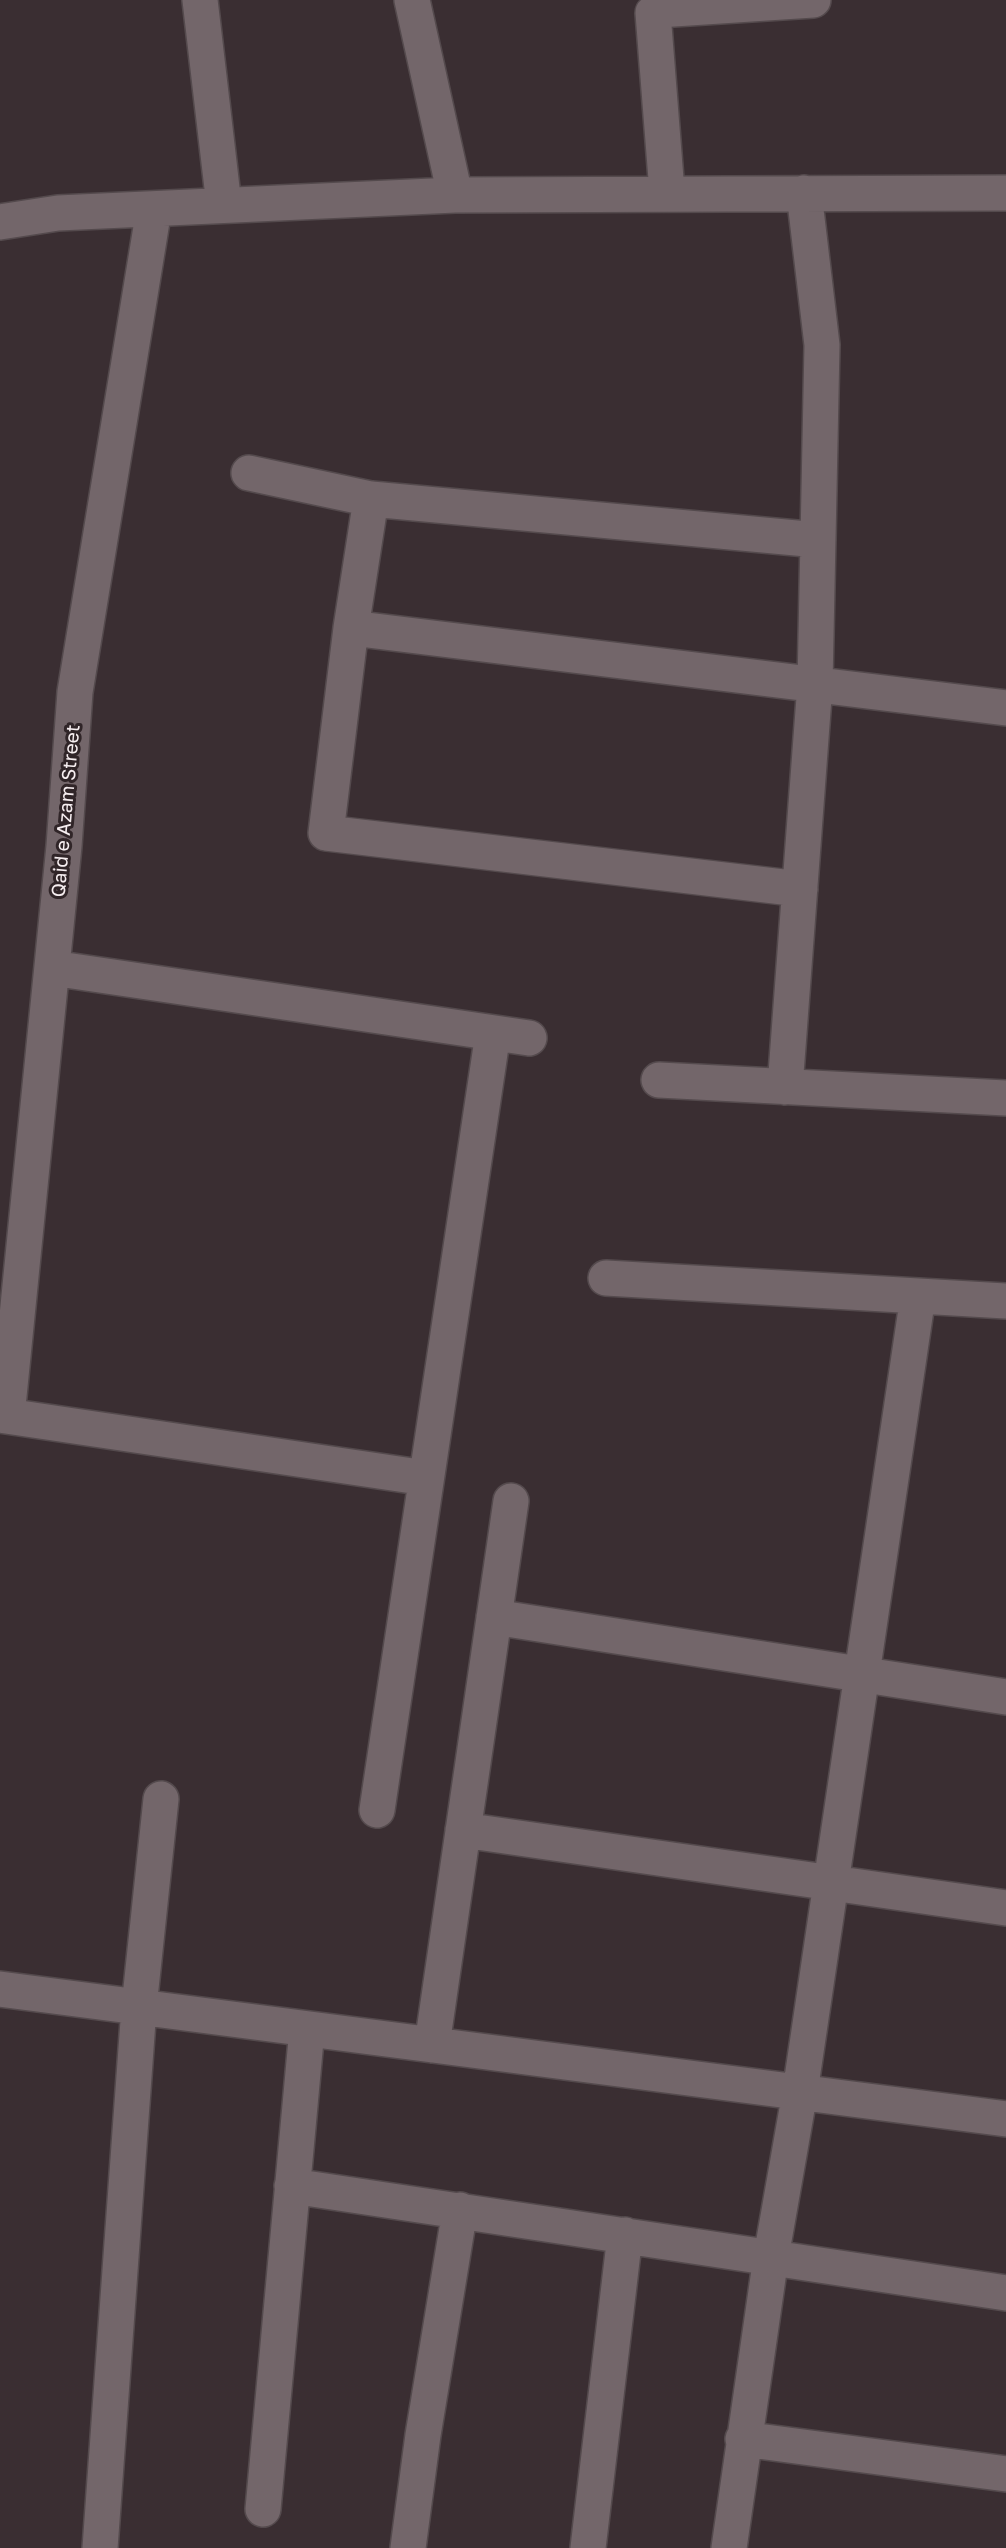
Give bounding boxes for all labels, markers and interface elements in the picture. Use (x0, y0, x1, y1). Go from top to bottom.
street label: Qaid e Azam Street (47, 724, 85, 898)

